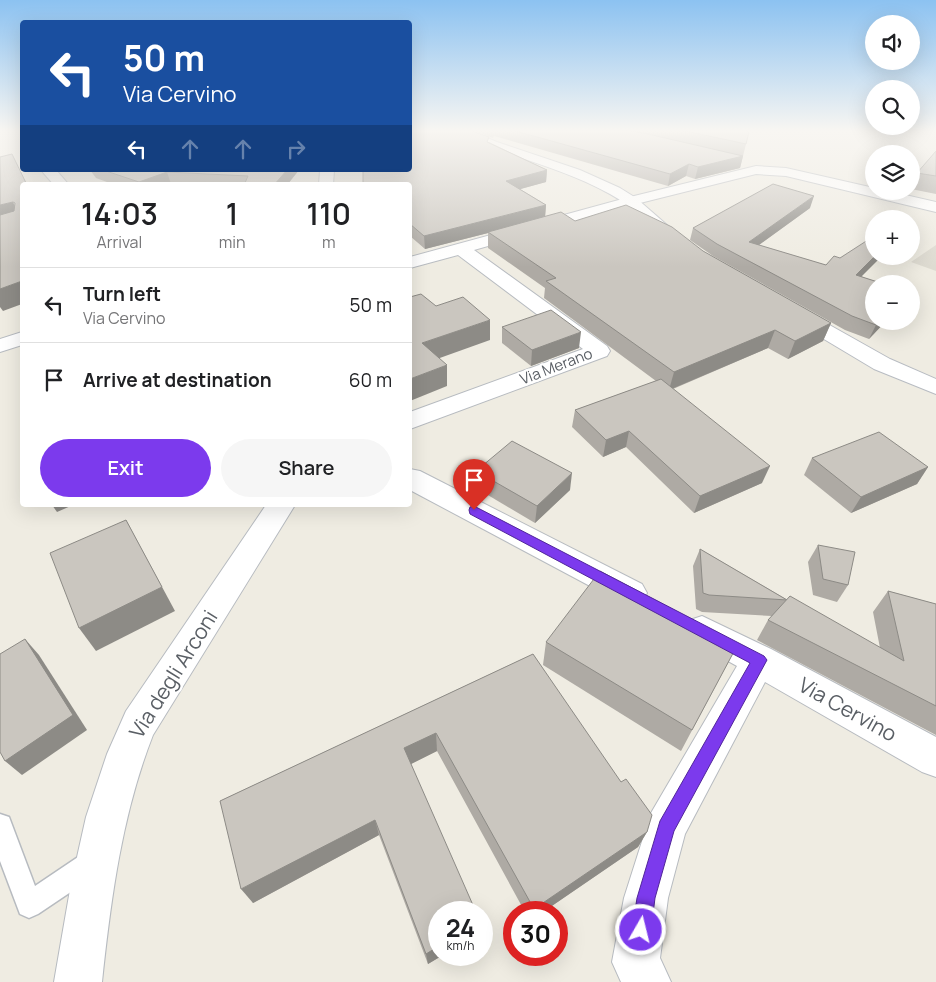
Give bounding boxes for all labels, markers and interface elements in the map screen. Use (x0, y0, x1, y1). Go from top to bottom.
map controls (865, 15, 920, 330)
button: sound (865, 15, 920, 70)
text: 50 m (123, 34, 205, 82)
icon: left (40, 40, 105, 105)
text: Via Cervino (123, 79, 236, 109)
button: search (865, 80, 920, 135)
icon: left (123, 135, 151, 163)
icon: ahead (176, 135, 204, 163)
icon: ahead (229, 135, 257, 163)
icon: right (282, 135, 310, 163)
button: layers (865, 145, 920, 200)
text: 14:03 (81, 193, 158, 234)
text: 1 (226, 193, 239, 234)
text: 110 (306, 193, 351, 234)
button: + (865, 210, 920, 265)
text: Arrival (97, 231, 142, 253)
text: min (219, 231, 246, 253)
text: m (322, 231, 336, 253)
button: − (865, 275, 920, 330)
text: Turn left (83, 281, 161, 307)
icon: left (40, 291, 68, 319)
text: 50 m (350, 292, 392, 318)
text: Via Cervino (83, 307, 166, 329)
street label: Via Merano (517, 343, 595, 389)
icon: arrive (40, 366, 68, 394)
text: Arrive at destination (83, 367, 272, 393)
text: 60 m (349, 367, 392, 393)
button: Exit (40, 439, 211, 497)
button: Share (221, 439, 392, 497)
pin (453, 459, 495, 510)
icon: arrive (460, 466, 488, 494)
street label: Via degli Arconi (122, 605, 224, 743)
street label: Via Cervino (794, 671, 902, 747)
speed limit sign: 30 (503, 901, 568, 966)
position arrow (614, 903, 666, 955)
text: 24 (446, 910, 475, 945)
text: km/h (447, 937, 474, 954)

